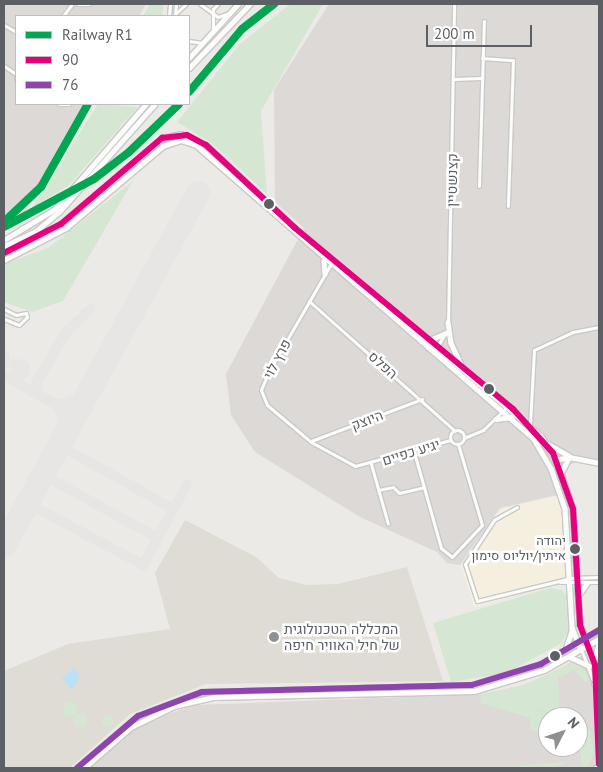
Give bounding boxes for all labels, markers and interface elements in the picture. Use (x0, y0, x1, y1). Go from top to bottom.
legend (15, 15, 190, 105)
scale bar (428, 15, 534, 47)
text: 200 m (434, 24, 475, 43)
text: Railway R1 (62, 25, 133, 44)
text: 90 (62, 50, 78, 69)
text: 76 (62, 75, 78, 94)
street label: קצנשטיין (443, 153, 461, 207)
unlabelled marker (264, 199, 274, 209)
street label: פרץ לוי (260, 336, 294, 382)
street label: הפלס (365, 348, 401, 382)
unlabelled marker (484, 384, 494, 394)
street label: היוצק (349, 406, 385, 434)
street label: יגיע כפיים (380, 435, 442, 469)
place label: יהודה איתין/יוליוס סימון (471, 534, 566, 565)
marker: יהודה איתין/יוליוס סימון (570, 544, 580, 554)
place label: המכללה הטכנולוגית של חיל האוויר חיפה (284, 621, 400, 654)
marker: המכללה הטכנולוגית של חיל האוויר חיפה (268, 631, 280, 643)
unlabelled marker (550, 651, 560, 661)
north arrow (538, 707, 588, 757)
text: N (564, 713, 583, 732)

